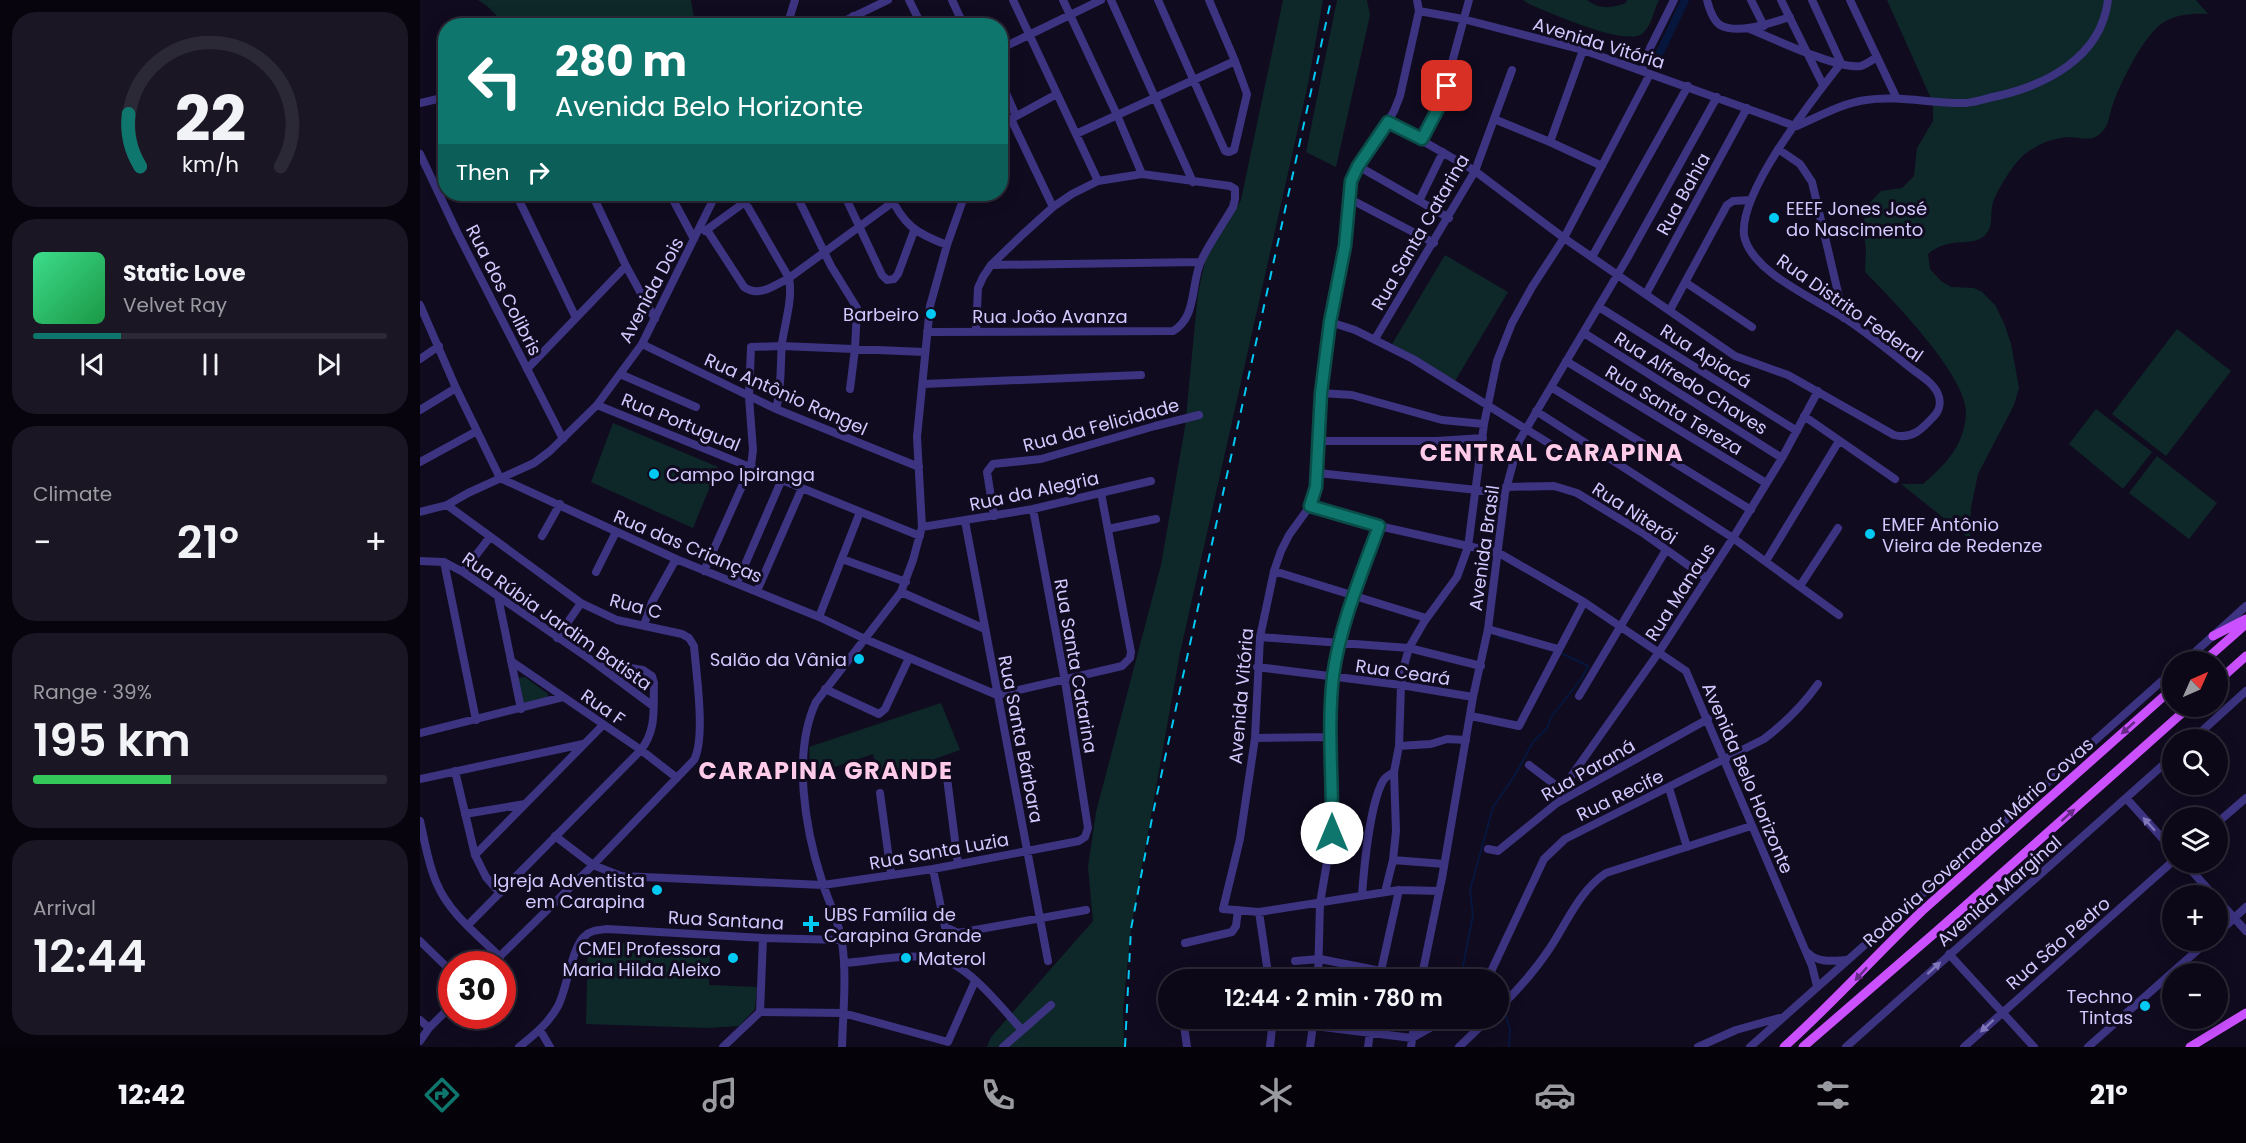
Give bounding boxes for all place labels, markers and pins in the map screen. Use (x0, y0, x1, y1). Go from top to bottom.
pin (1421, 60, 1472, 111)
place label: EEEF Jones José do Nascimento (1786, 196, 1927, 242)
marker: EEEF Jones José do Nascimento (1767, 211, 1781, 225)
place label: Barbeiro (843, 302, 919, 327)
marker: Barbeiro (924, 307, 938, 321)
place label: Campo Ipiranga (666, 462, 815, 487)
marker: Campo Ipiranga (647, 467, 661, 481)
place label: EMEF Antônio Vieira de Redenze (1882, 512, 2042, 558)
marker: EMEF Antônio Vieira de Redenze (1863, 527, 1877, 541)
place label: Salão da Vânia (710, 647, 847, 672)
marker: Salão da Vânia (852, 652, 866, 666)
place label: Igreja Adventista em Carapina (493, 868, 645, 914)
marker: Igreja Adventista em Carapina (650, 883, 664, 897)
place label: UBS Família de Carapina Grande (824, 902, 982, 948)
marker: UBS Família de Carapina Grande (802, 915, 820, 933)
place label: CMEI Professora Maria Hilda Aleixo (562, 936, 721, 982)
place label: Materol (918, 946, 986, 971)
marker: CMEI Professora Maria Hilda Aleixo (726, 951, 740, 965)
marker: Materol (899, 951, 913, 965)
place label: Techno Tintas (2067, 984, 2133, 1030)
marker: Techno Tintas (2138, 999, 2152, 1013)

